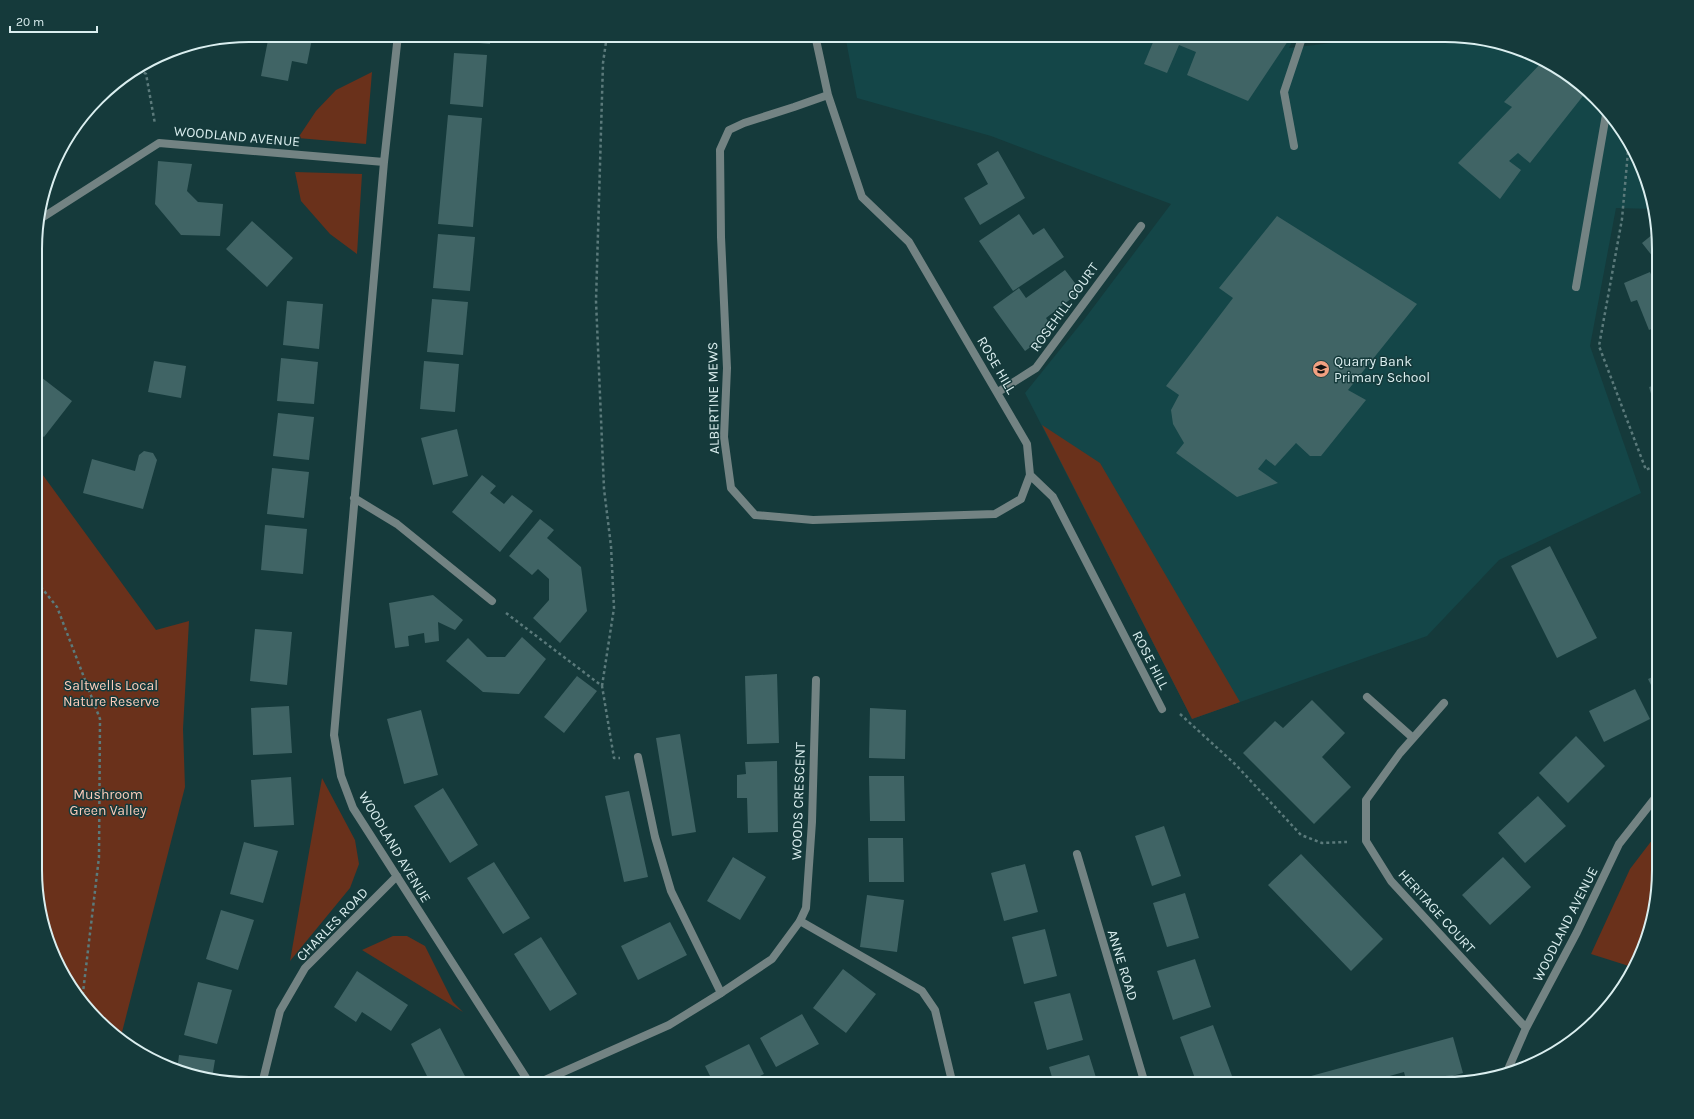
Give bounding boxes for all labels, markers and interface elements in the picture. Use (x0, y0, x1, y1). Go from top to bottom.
scale bar (10, 8, 97, 34)
text: 20 m (16, 15, 44, 29)
street label: WOODLAND AVENUE (173, 123, 301, 150)
street label: ROSEHILL COURT (1026, 259, 1102, 355)
street label: ROSE HILL (973, 333, 1020, 397)
street label: ALBERTINE MEWS (704, 342, 723, 454)
place label: Quarry Bank Primary School (1334, 353, 1430, 386)
school or university icon: Quarry Bank Primary School (1311, 359, 1331, 379)
street label: ROSE HILL (1129, 628, 1173, 693)
park label: Saltwells Local Nature Reserve (63, 677, 159, 710)
street label: WOODS CRESCENT (788, 742, 809, 860)
park label: Mushroom Green Valley (70, 786, 147, 819)
street label: WOODLAND AVENUE (355, 789, 434, 906)
street label: WOODLAND AVENUE (1529, 864, 1602, 984)
street label: HERITAGE COURT (1395, 866, 1479, 957)
street label: CHARLES ROAD (293, 884, 372, 965)
street label: ANNE ROAD (1104, 928, 1141, 1003)

